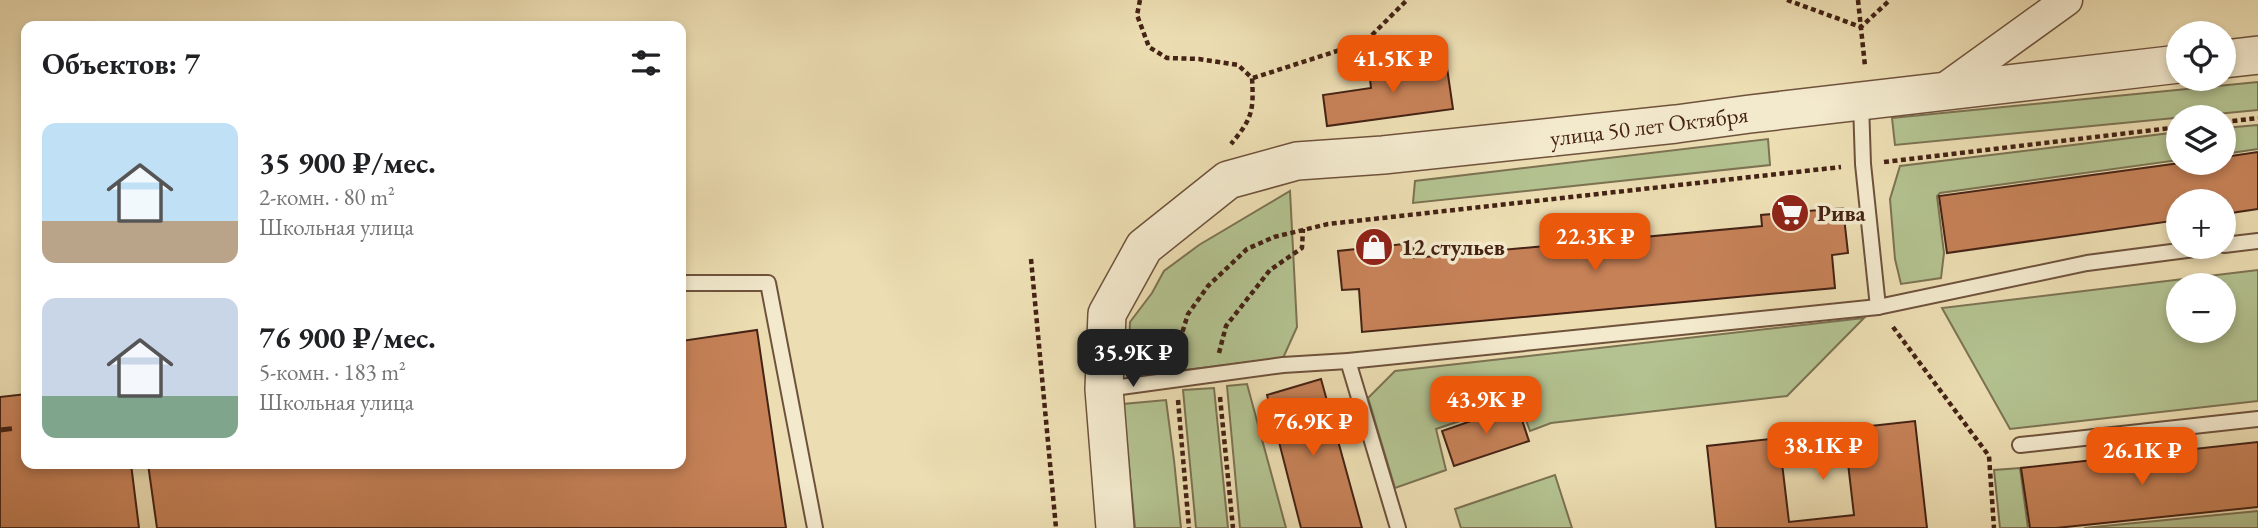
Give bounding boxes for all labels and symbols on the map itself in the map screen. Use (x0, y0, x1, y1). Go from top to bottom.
pin: 41.5K ₽ (1328, 36, 1458, 95)
street label: улица 50 лет Октября (1548, 99, 1750, 153)
supermarket icon: Рива (1769, 192, 1811, 234)
place label: Рива (1817, 198, 1867, 228)
pin: 22.3K ₽ (1530, 214, 1660, 273)
shop icon: 12 стульев (1353, 226, 1395, 268)
place label: 12 стульев (1401, 232, 1505, 262)
pin: 35.9K ₽ (1068, 330, 1198, 389)
pin: 43.9K ₽ (1421, 376, 1551, 436)
pin: 76.9K ₽ (1248, 398, 1378, 458)
pin: 38.1K ₽ (1758, 422, 1888, 482)
pin: 26.1K ₽ (2077, 428, 2207, 487)

